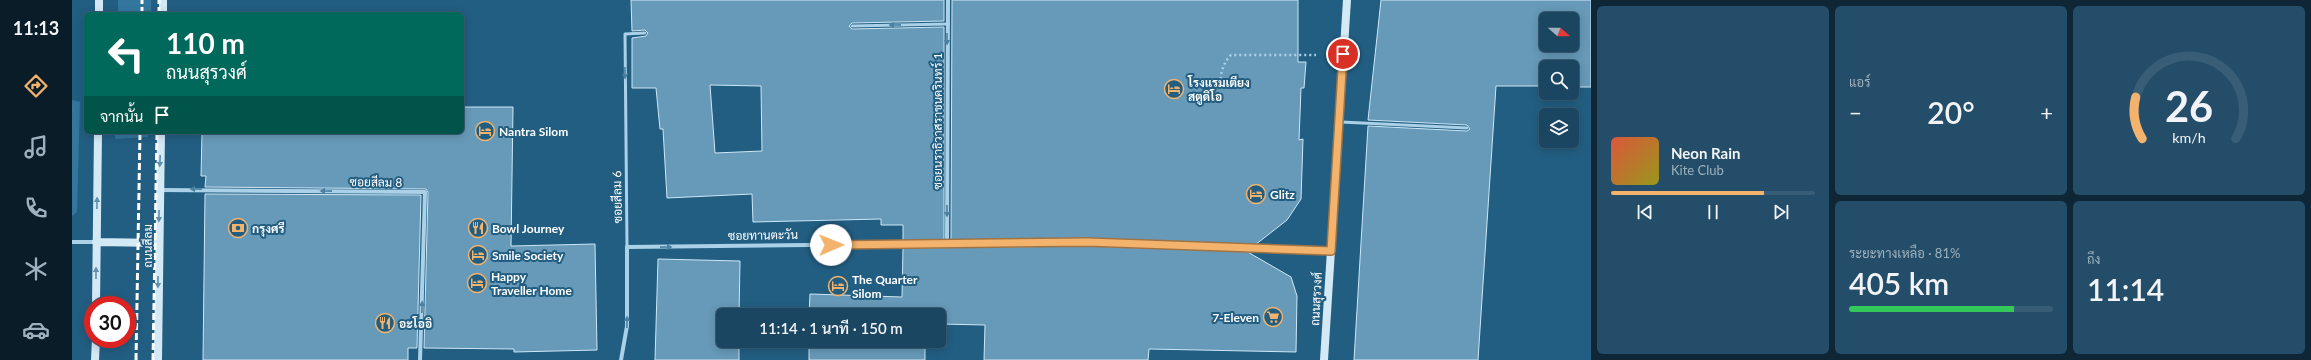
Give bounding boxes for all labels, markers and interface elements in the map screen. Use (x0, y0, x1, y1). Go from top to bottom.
north arrow (1539, 12, 1579, 52)
map controls (1539, 12, 1579, 148)
text: 11:13 (13, 17, 59, 39)
one-way arrow (888, 22, 901, 28)
text: 110 m (166, 26, 245, 60)
icon: left (100, 28, 152, 80)
one-way arrow (944, 33, 951, 45)
pin (1326, 37, 1360, 71)
icon: arrive (1332, 43, 1354, 65)
street label: ซอยนราธิวาสราชนครินทร์ 1 (930, 52, 945, 189)
button: search (1539, 60, 1579, 100)
text: ถนนสุรวงศ์ (166, 61, 247, 83)
one-way arrow (622, 67, 628, 80)
icon: directions (22, 72, 50, 100)
text: แอร์ (1849, 74, 1870, 90)
place label: โรงแรมเตียง สตูดิโอ (1187, 75, 1250, 105)
hotel icon: โรงแรมเตียง สตูดิโอ (1163, 78, 1185, 100)
text: 26 (2165, 80, 2213, 130)
text: 20° (1927, 94, 1975, 130)
text: − (1849, 99, 1862, 126)
text: + (2040, 99, 2053, 126)
icon: arrive (151, 104, 173, 126)
text: จากนั้น (100, 107, 143, 125)
button: layers (1539, 108, 1579, 148)
hotel icon: Nantra Silom (474, 120, 496, 142)
place label: Nantra Silom (499, 124, 568, 139)
text: km/h (2172, 128, 2206, 145)
icon: music (22, 133, 50, 161)
text: Neon Rain (1671, 144, 1740, 162)
one-way arrow (157, 155, 164, 167)
text: Kite Club (1671, 162, 1724, 178)
street label: ซอยสีลม 6 (609, 171, 625, 223)
street label: ซอยสีลม 8 (350, 174, 402, 190)
hotel icon: Glitz (1245, 183, 1267, 205)
one-way arrow (189, 186, 202, 192)
place label: Glitz (1270, 187, 1295, 202)
one-way arrow (319, 188, 332, 194)
icon: phone (22, 194, 50, 222)
one-way arrow (94, 196, 100, 209)
icon: previous (1634, 201, 1656, 223)
icon: pause (1702, 201, 1724, 223)
icon: next (1770, 201, 1792, 223)
one-way arrow (944, 205, 950, 218)
one-way arrow (156, 210, 162, 223)
bank icon: กรุงศรี (227, 217, 249, 239)
restaurant icon: Bowl Journey (467, 217, 489, 239)
place label: กรุงศรี (252, 221, 285, 237)
place label: Bowl Journey (492, 221, 565, 236)
street label: ถนนสีลม (140, 224, 155, 268)
position arrow (810, 224, 852, 266)
street label: ซอยทานตะวัน (728, 227, 799, 243)
one-way arrow (660, 243, 672, 250)
hotel icon: Smile Society (467, 244, 489, 266)
text: ระยะทางเหลือ · 81% (1849, 245, 1960, 261)
place label: Smile Society (492, 248, 564, 263)
text: ถึง (2087, 251, 2100, 267)
icon: climate (22, 255, 50, 283)
text: 405 km (1849, 265, 1949, 301)
one-way arrow (93, 266, 99, 279)
place label: Happy Traveller Home (491, 269, 572, 298)
text: 11:14 (2087, 271, 2164, 307)
hotel icon: Happy Traveller Home (466, 272, 488, 294)
place label: The Quarter Silom (852, 272, 918, 301)
street label: ถนนสุรวงศ์ (1307, 272, 1327, 326)
hotel icon: The Quarter Silom (827, 275, 849, 297)
one-way arrow (155, 276, 161, 289)
speed limit sign: 30 (84, 296, 136, 348)
one-way arrow (419, 300, 425, 313)
supermarket icon: 7-Eleven (1262, 306, 1284, 328)
place label: 7-Eleven (1212, 310, 1259, 325)
restaurant icon: อะโออิ (374, 312, 396, 334)
one-way arrow (624, 315, 630, 328)
icon: car (22, 316, 50, 344)
place label: อะโออิ (399, 316, 432, 331)
text: 11:14 · 1 นาที · 150 m (759, 319, 903, 337)

